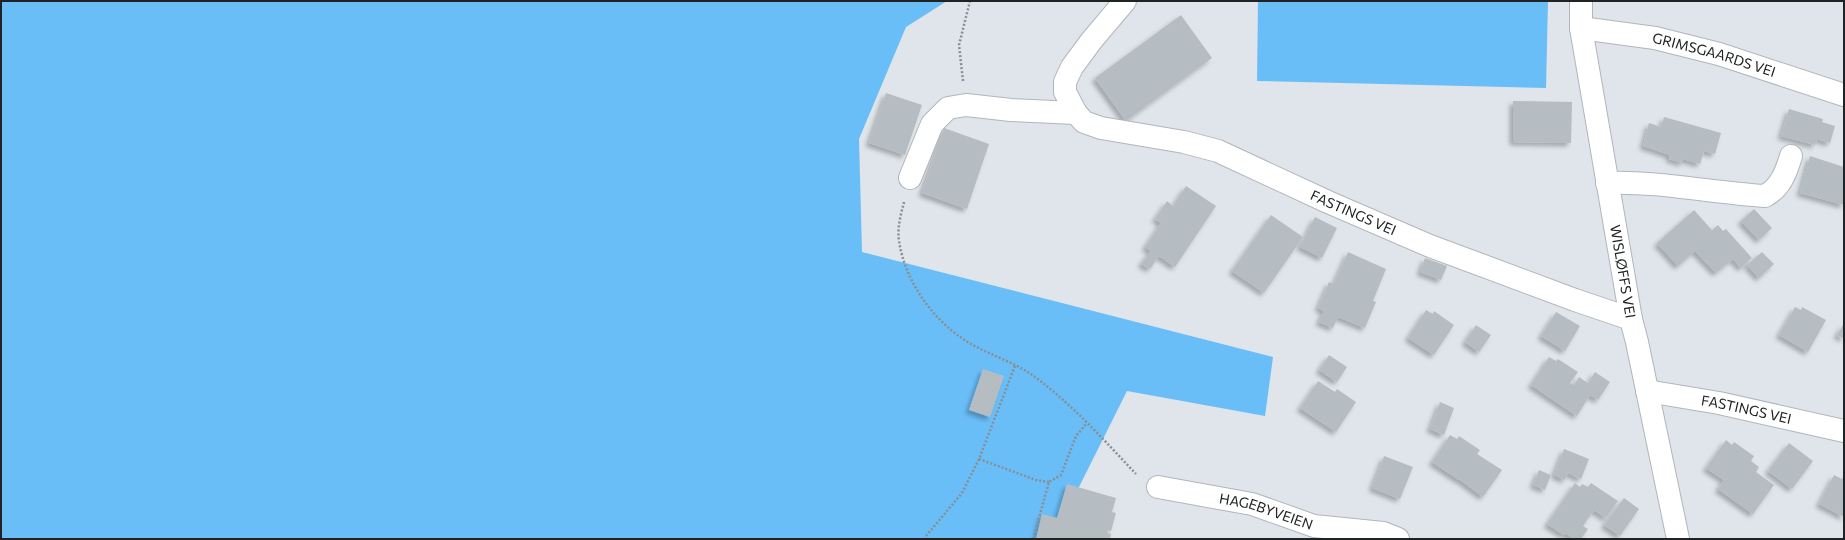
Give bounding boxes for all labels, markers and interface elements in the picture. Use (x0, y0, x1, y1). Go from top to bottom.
street label: GRIMSGAARDS VEI (1651, 29, 1778, 80)
street label: FASTINGS VEI (1308, 186, 1399, 238)
street label: WISLØFFS VEI (1607, 223, 1640, 319)
street label: FASTINGS VEI (1700, 391, 1793, 427)
street label: HAGEBYVEIEN (1218, 489, 1315, 533)

